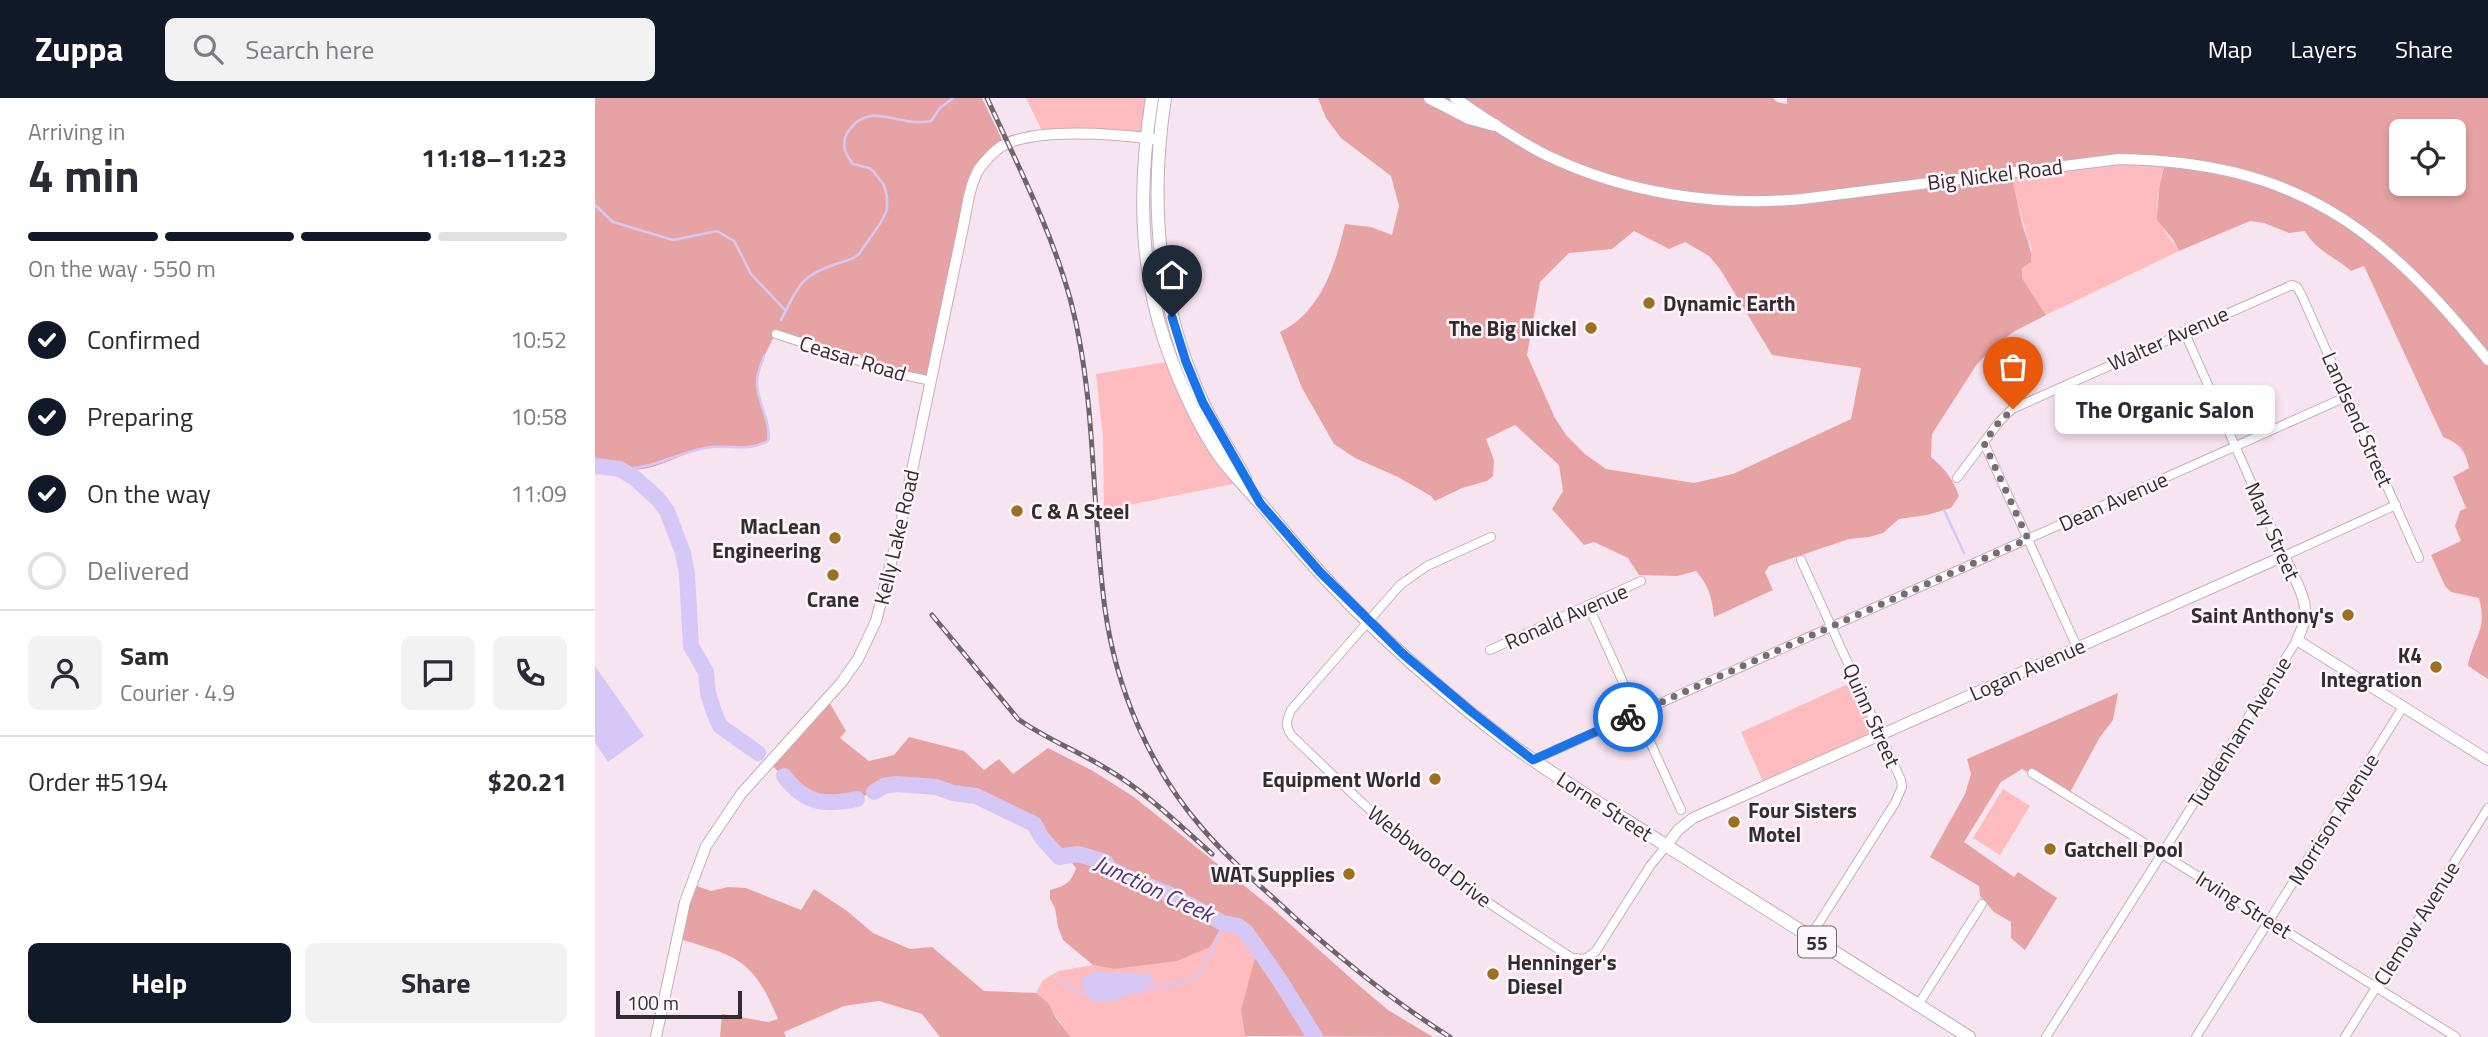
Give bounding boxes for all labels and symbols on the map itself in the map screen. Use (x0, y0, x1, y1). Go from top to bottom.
street label: Big Nickel Road (1925, 150, 2065, 198)
pin (1142, 245, 1202, 317)
place label: Dynamic Earth (1663, 287, 1796, 319)
marker: Dynamic Earth (1641, 295, 1657, 311)
street label: Walter Avenue (2102, 297, 2234, 379)
place label: The Big Nickel (1449, 312, 1577, 344)
marker: The Big Nickel (1583, 320, 1599, 336)
street label: Ceasar Road (796, 327, 910, 389)
pin (1983, 337, 2043, 409)
street label: Landsend Street (2314, 346, 2402, 492)
callout: The Organic Salon (2055, 384, 2275, 434)
street label: Dean Avenue (2053, 463, 2173, 539)
street label: Kelly Lake Road (865, 466, 927, 608)
street label: Mary Street (2237, 477, 2309, 586)
place label: C & A Steel (1031, 495, 1130, 527)
marker: C & A Steel (1009, 503, 1025, 519)
place label: MacLean Engineering (712, 510, 821, 566)
marker: MacLean Engineering (827, 530, 843, 546)
marker: Crane (825, 567, 841, 583)
street label: Ronald Avenue (1499, 575, 1633, 657)
place label: Crane (807, 583, 859, 615)
place label: Saint Anthony's (2191, 599, 2334, 631)
marker: Saint Anthony's (2340, 607, 2356, 623)
street label: Logan Avenue (1964, 629, 2090, 709)
place label: K4 Integration (2320, 639, 2422, 695)
street label: Tuddenham Avenue (2179, 650, 2299, 814)
street label: Quinn Street (1835, 658, 1909, 773)
marker: K4 Integration (2428, 659, 2444, 675)
courier (1593, 682, 1663, 752)
street label: Morrison Avenue (2280, 747, 2386, 891)
place label: Equipment World (1262, 763, 1421, 795)
street label: Lorne Street (1551, 763, 1660, 849)
marker: Equipment World (1427, 771, 1443, 787)
place label: Four Sisters Motel (1748, 794, 1857, 850)
street label: Webbwood Drive (1361, 797, 1499, 915)
marker: Four Sisters Motel (1726, 814, 1742, 830)
place label: Gatchell Pool (2064, 833, 2183, 865)
marker: Gatchell Pool (2042, 841, 2058, 857)
water label: Junction Creek (1088, 845, 1222, 932)
street label: Clemow Avenue (2365, 854, 2467, 992)
place label: WAT Supplies (1211, 858, 1335, 890)
street label: Irving Street (2190, 862, 2299, 947)
marker: WAT Supplies (1341, 866, 1357, 882)
road number: 55 (1798, 926, 1836, 958)
place label: Henninger's Diesel (1507, 946, 1617, 1002)
marker: Henninger's Diesel (1485, 966, 1501, 982)
scale bar (616, 988, 742, 1020)

